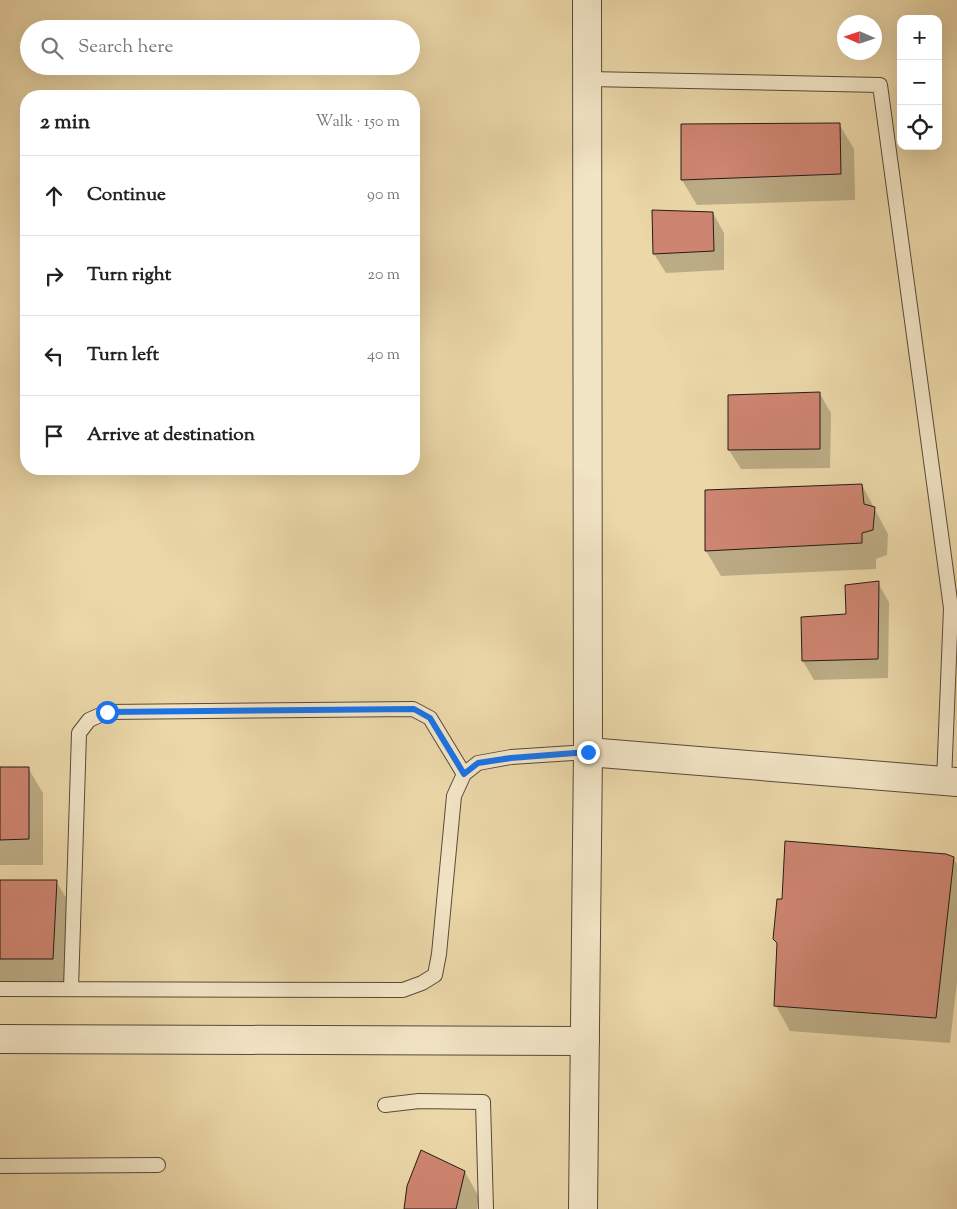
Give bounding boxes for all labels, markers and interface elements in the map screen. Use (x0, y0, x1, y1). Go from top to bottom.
north arrow (837, 15, 882, 60)
map controls (897, 15, 942, 150)
button: + (897, 15, 942, 60)
search box (20, 20, 420, 75)
icon: search (38, 34, 66, 62)
text: Search here (78, 34, 173, 61)
button: − (897, 60, 942, 105)
button: locate (897, 105, 942, 150)
text: 2 min (40, 108, 90, 138)
text: Walk · 150 m (316, 111, 400, 134)
icon: ahead (40, 182, 68, 210)
text: Continue (87, 182, 166, 209)
text: 90 m (367, 184, 400, 207)
icon: right (40, 262, 68, 290)
text: Turn right (87, 262, 171, 289)
text: 20 m (367, 264, 400, 287)
icon: left (40, 342, 68, 370)
text: Turn left (87, 342, 159, 369)
text: 40 m (367, 344, 400, 367)
icon: arrive (40, 422, 68, 450)
text: Arrive at destination (87, 422, 255, 449)
route start (96, 701, 119, 724)
route end (577, 741, 600, 764)

